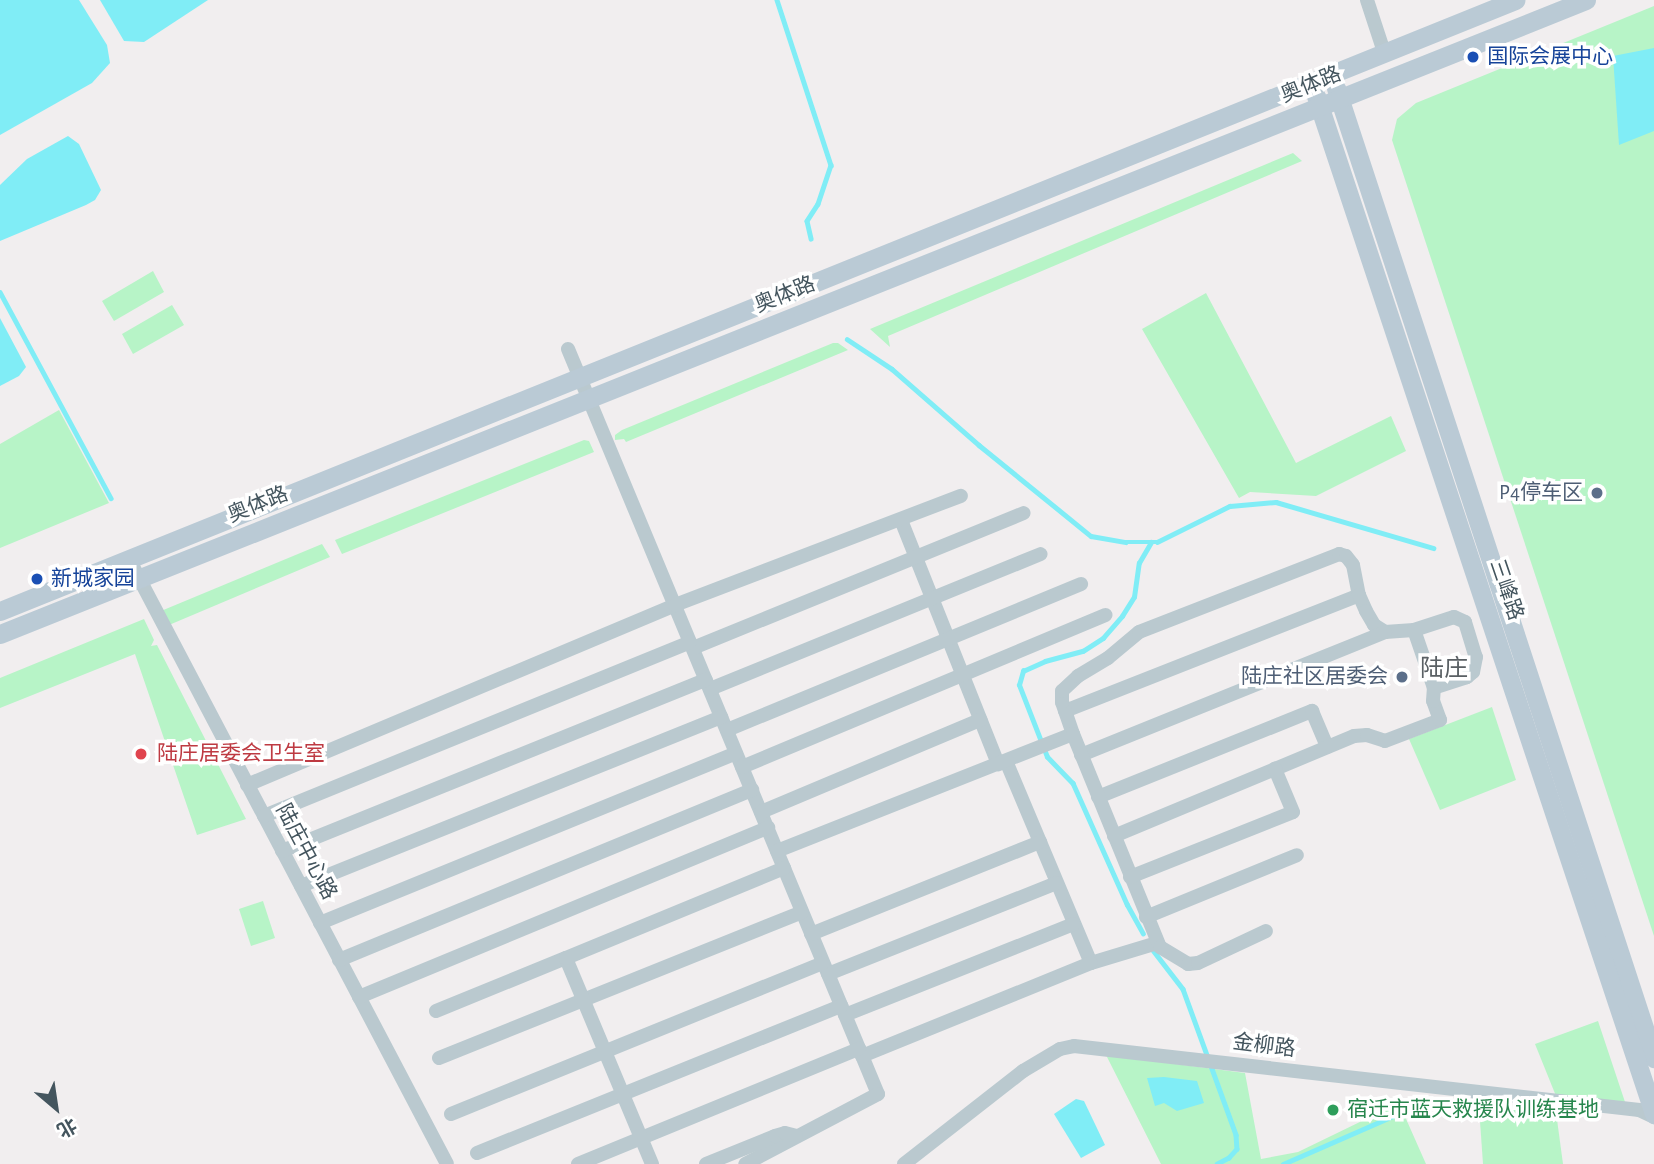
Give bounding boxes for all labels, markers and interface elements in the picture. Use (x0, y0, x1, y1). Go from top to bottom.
place label: 国际会展中心 (1487, 44, 1613, 70)
marker: 国际会展中心 (1465, 49, 1481, 65)
street label: 奥体路 (1277, 62, 1345, 108)
street label: 奥体路 (751, 272, 819, 318)
place label: P4停车区 (1499, 480, 1583, 506)
street label: 奥体路 (224, 482, 292, 528)
marker: P4停车区 (1589, 485, 1605, 501)
street label: 三峰路 (1484, 556, 1528, 624)
place label: 新城家园 (51, 566, 135, 592)
marker: 新城家园 (29, 571, 45, 587)
district label: 陆庄 (1420, 656, 1468, 684)
place label: 陆庄社区居委会 (1241, 664, 1388, 690)
marker: 陆庄社区居委会 (1394, 669, 1410, 685)
place label: 陆庄居委会卫生室 (157, 741, 325, 767)
marker: 陆庄居委会卫生室 (131, 744, 151, 764)
street label: 陆庄中心路 (270, 800, 342, 904)
street label: 金柳路 (1231, 1030, 1297, 1062)
north arrow (21, 1073, 91, 1143)
place label: 宿迁市蓝天救援队训练基地 (1347, 1097, 1599, 1123)
marker: 宿迁市蓝天救援队训练基地 (1325, 1102, 1341, 1118)
text: 北 (54, 1114, 79, 1140)

